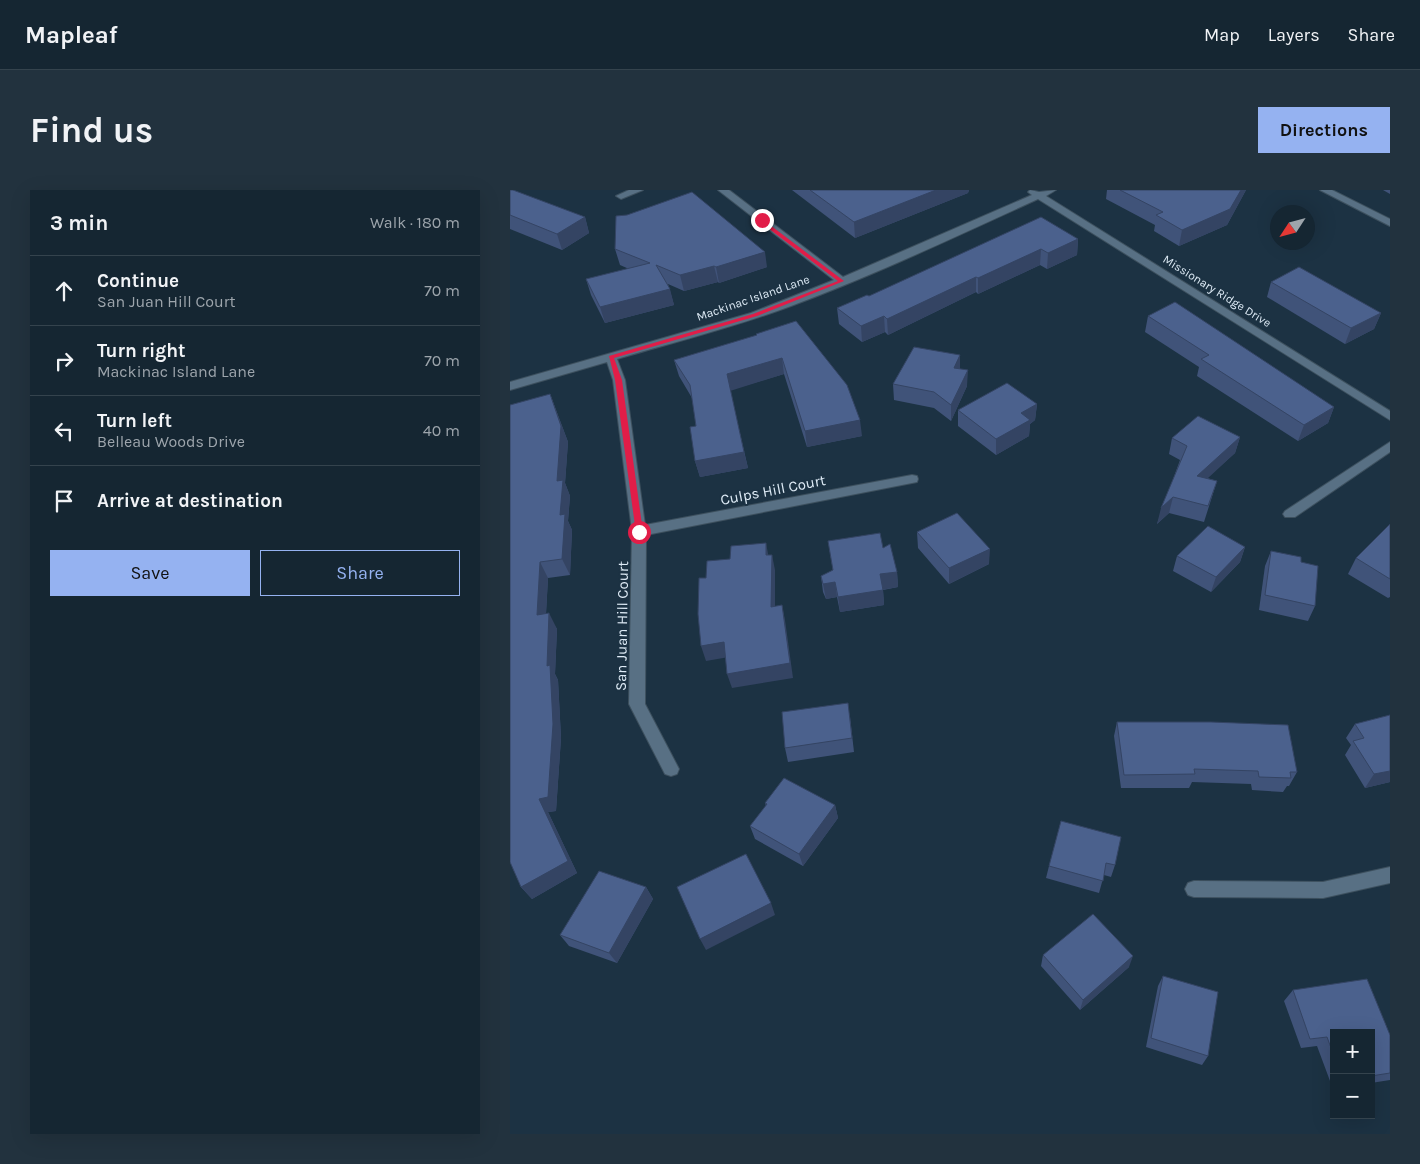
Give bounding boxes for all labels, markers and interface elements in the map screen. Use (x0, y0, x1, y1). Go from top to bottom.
text: Mapleaf (25, 21, 118, 49)
text: Map (1204, 24, 1240, 46)
text: Layers (1268, 24, 1320, 46)
text: Share (1348, 24, 1395, 46)
button: Directions (1258, 107, 1390, 153)
text: Find us (30, 110, 153, 151)
north arrow (1270, 205, 1315, 250)
route end (751, 209, 774, 232)
text: 3 min (50, 211, 108, 235)
text: Walk · 180 m (370, 213, 460, 232)
street label: Missionary Ridge Drive (1160, 252, 1274, 330)
text: Continue (97, 270, 179, 292)
street label: Mackinac Island Lane (695, 272, 811, 324)
icon: ahead (50, 277, 78, 305)
text: 70 m (424, 281, 460, 300)
text: San Juan Hill Court (97, 292, 236, 311)
text: Turn right (97, 340, 186, 362)
icon: right (50, 347, 78, 375)
text: 70 m (424, 351, 460, 370)
text: Mackinac Island Lane (97, 362, 255, 381)
text: Turn left (97, 410, 172, 432)
icon: left (50, 417, 78, 445)
text: 40 m (423, 421, 460, 440)
text: Belleau Woods Drive (97, 432, 245, 451)
street label: Culps Hill Court (719, 471, 827, 509)
icon: arrive (50, 487, 78, 515)
text: Arrive at destination (97, 490, 283, 512)
route start (628, 521, 651, 544)
button: Save (50, 550, 250, 596)
button: Share (260, 550, 460, 596)
street label: San Juan Hill Court (612, 561, 632, 691)
map controls (1330, 1029, 1375, 1119)
button: + (1330, 1029, 1375, 1074)
button: − (1330, 1074, 1375, 1119)

